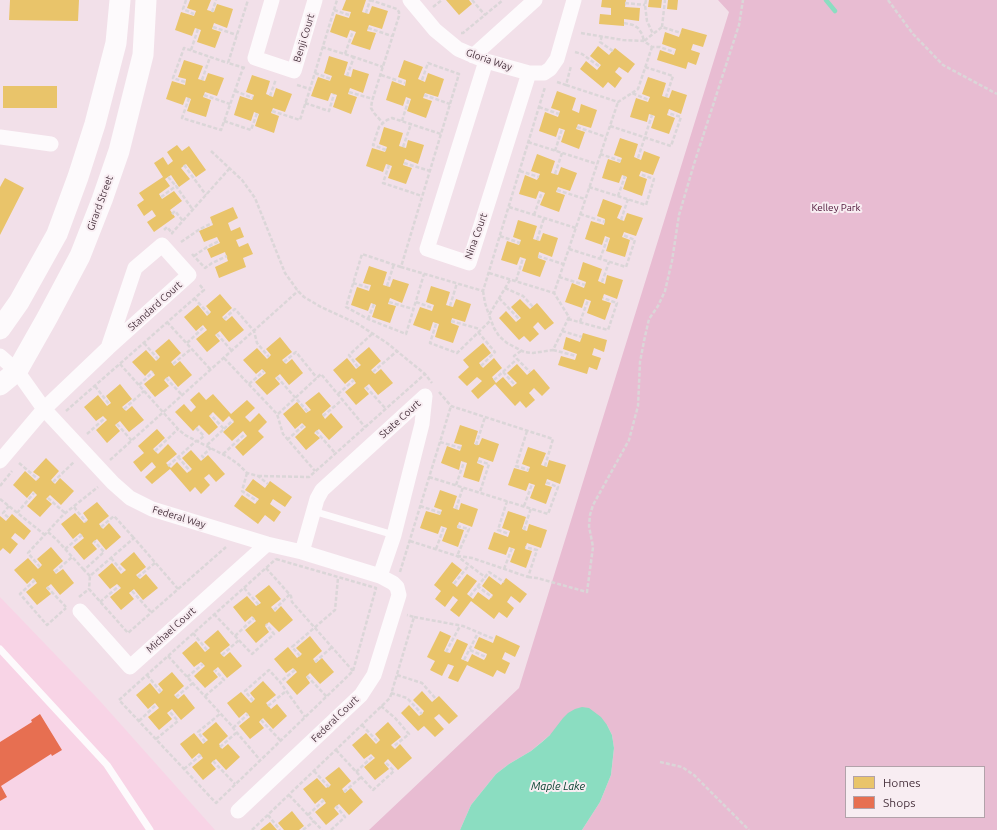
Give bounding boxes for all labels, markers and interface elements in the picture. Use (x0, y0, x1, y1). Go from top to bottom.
street label: Benji Court (291, 12, 317, 64)
street label: Gloria Way (464, 47, 514, 73)
street label: Girard Street (84, 174, 116, 232)
park label: Kelley Park (811, 202, 861, 214)
street label: Nina Court (462, 211, 490, 261)
street label: Standard Court (126, 279, 184, 333)
street label: State Court (377, 397, 423, 441)
street label: Federal Way (151, 503, 207, 531)
street label: Michael Court (144, 605, 198, 655)
street label: Federal Court (309, 693, 361, 745)
legend (845, 766, 985, 818)
text: Homes (883, 776, 921, 789)
water label: Maple Lake (531, 779, 585, 793)
text: Shops (883, 796, 915, 809)

